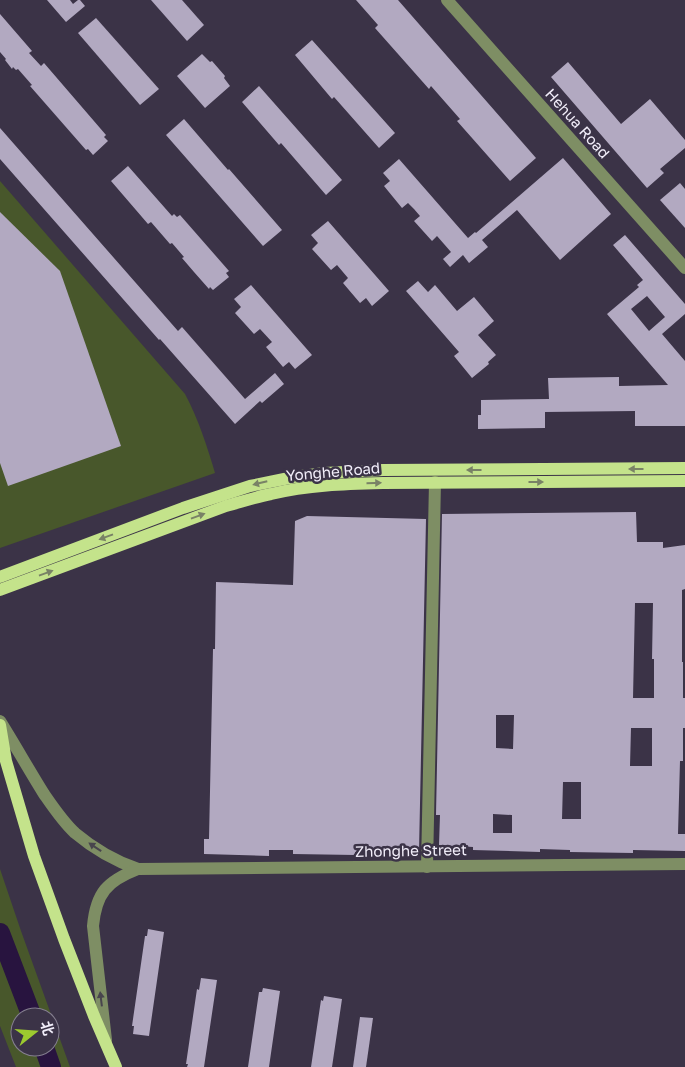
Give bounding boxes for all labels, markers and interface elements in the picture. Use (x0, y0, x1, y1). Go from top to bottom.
street label: Hehua Road (542, 85, 614, 161)
street label: Yonghe Road (285, 458, 381, 484)
one-way arrow (628, 465, 644, 473)
one-way arrow (466, 466, 482, 474)
one-way arrow (528, 478, 544, 486)
one-way arrow (366, 479, 382, 487)
one-way arrow (252, 480, 267, 488)
one-way arrow (191, 512, 206, 520)
one-way arrow (99, 534, 114, 541)
one-way arrow (38, 569, 53, 576)
street label: Zhonghe Street (355, 840, 467, 860)
one-way arrow (88, 842, 102, 852)
one-way arrow (97, 990, 105, 1006)
north arrow (10, 1007, 60, 1057)
text: 北 (38, 1019, 58, 1037)

